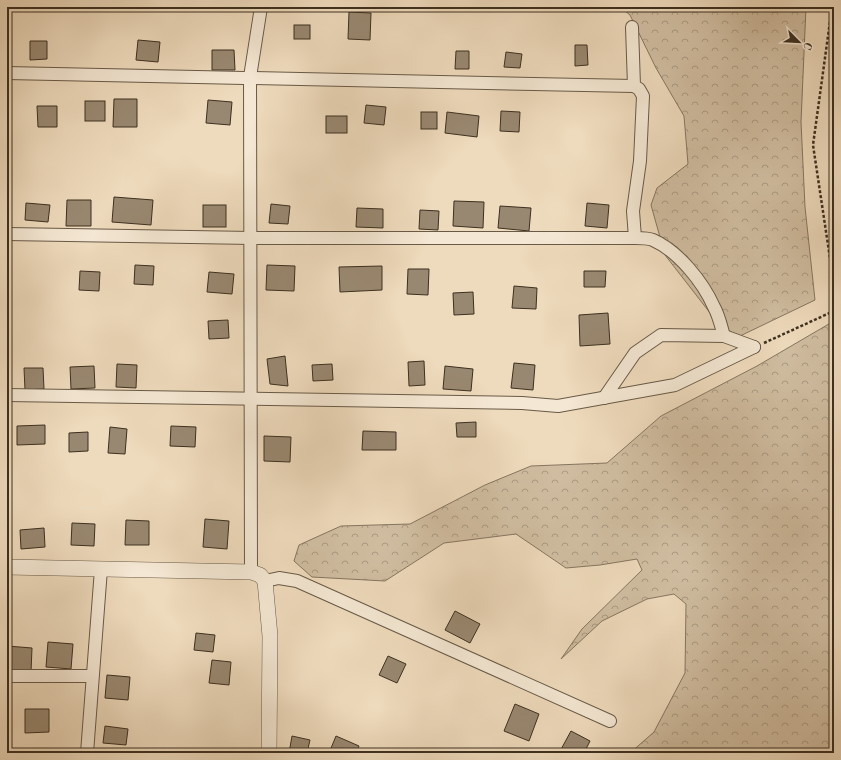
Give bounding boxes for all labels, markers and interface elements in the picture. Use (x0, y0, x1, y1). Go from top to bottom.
north arrow (779, 22, 819, 62)
text: С (800, 40, 813, 51)

